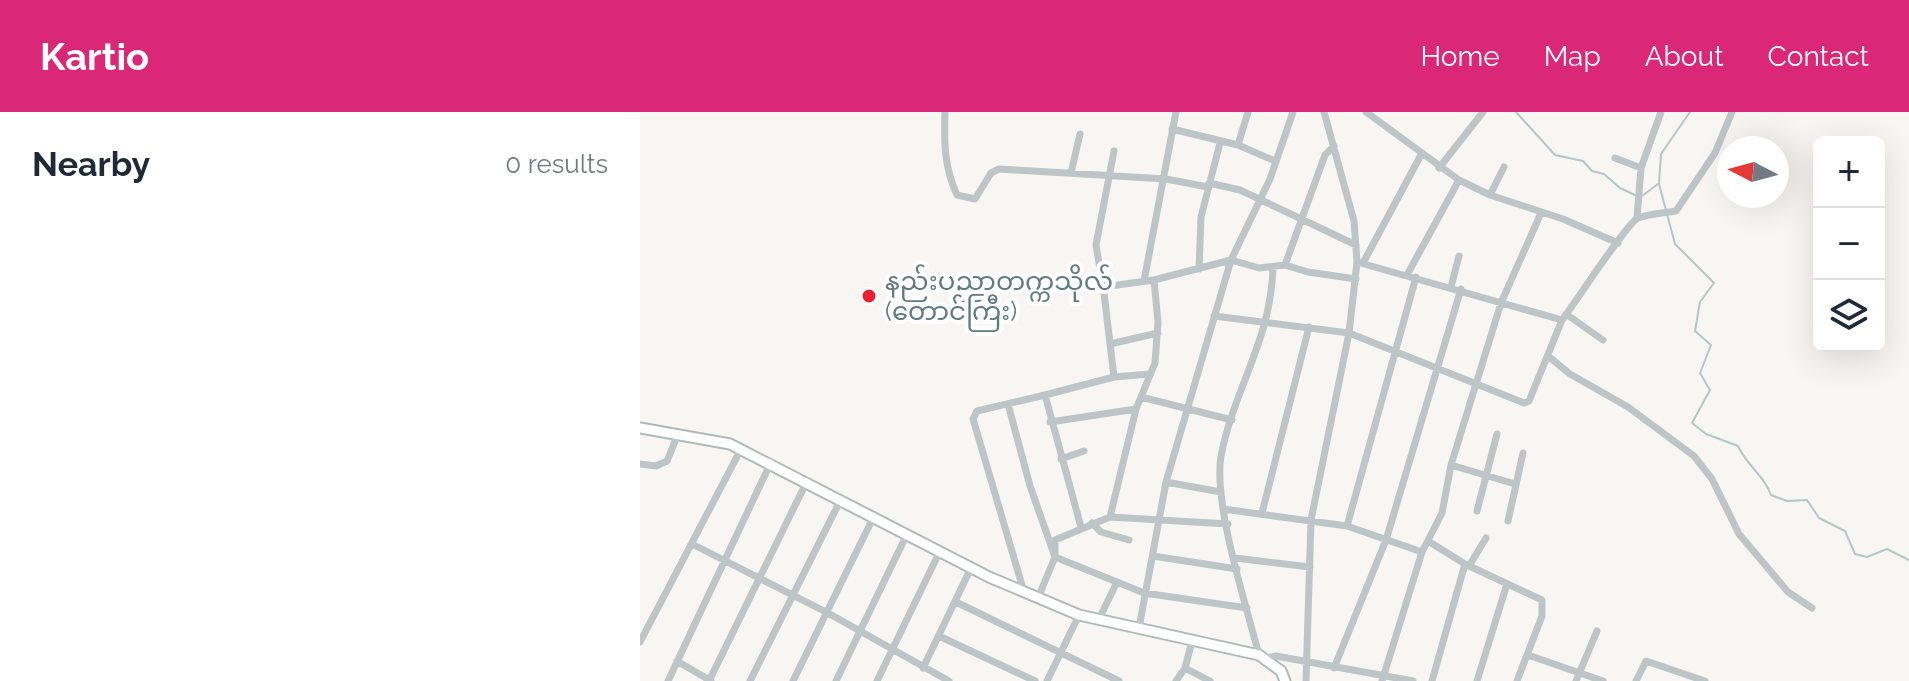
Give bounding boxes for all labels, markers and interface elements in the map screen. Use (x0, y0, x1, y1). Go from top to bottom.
text: Kartio (40, 34, 149, 79)
text: Home (1420, 40, 1500, 73)
text: Map (1544, 40, 1601, 73)
text: About (1645, 40, 1724, 73)
text: Contact (1768, 40, 1869, 73)
north arrow (1717, 136, 1789, 208)
map controls (1813, 136, 1885, 352)
button: + (1813, 136, 1885, 208)
text: Nearby (32, 144, 150, 184)
text: 0 results (505, 149, 608, 179)
button: − (1813, 208, 1885, 280)
place label: နည်းပညာတက္ကသိုလ် (တောင်ကြီး) (885, 264, 1113, 332)
button: layers (1813, 280, 1885, 352)
marker: နည်းပညာတက္ကသိုလ် (တောင်ကြီး) (860, 287, 878, 305)

